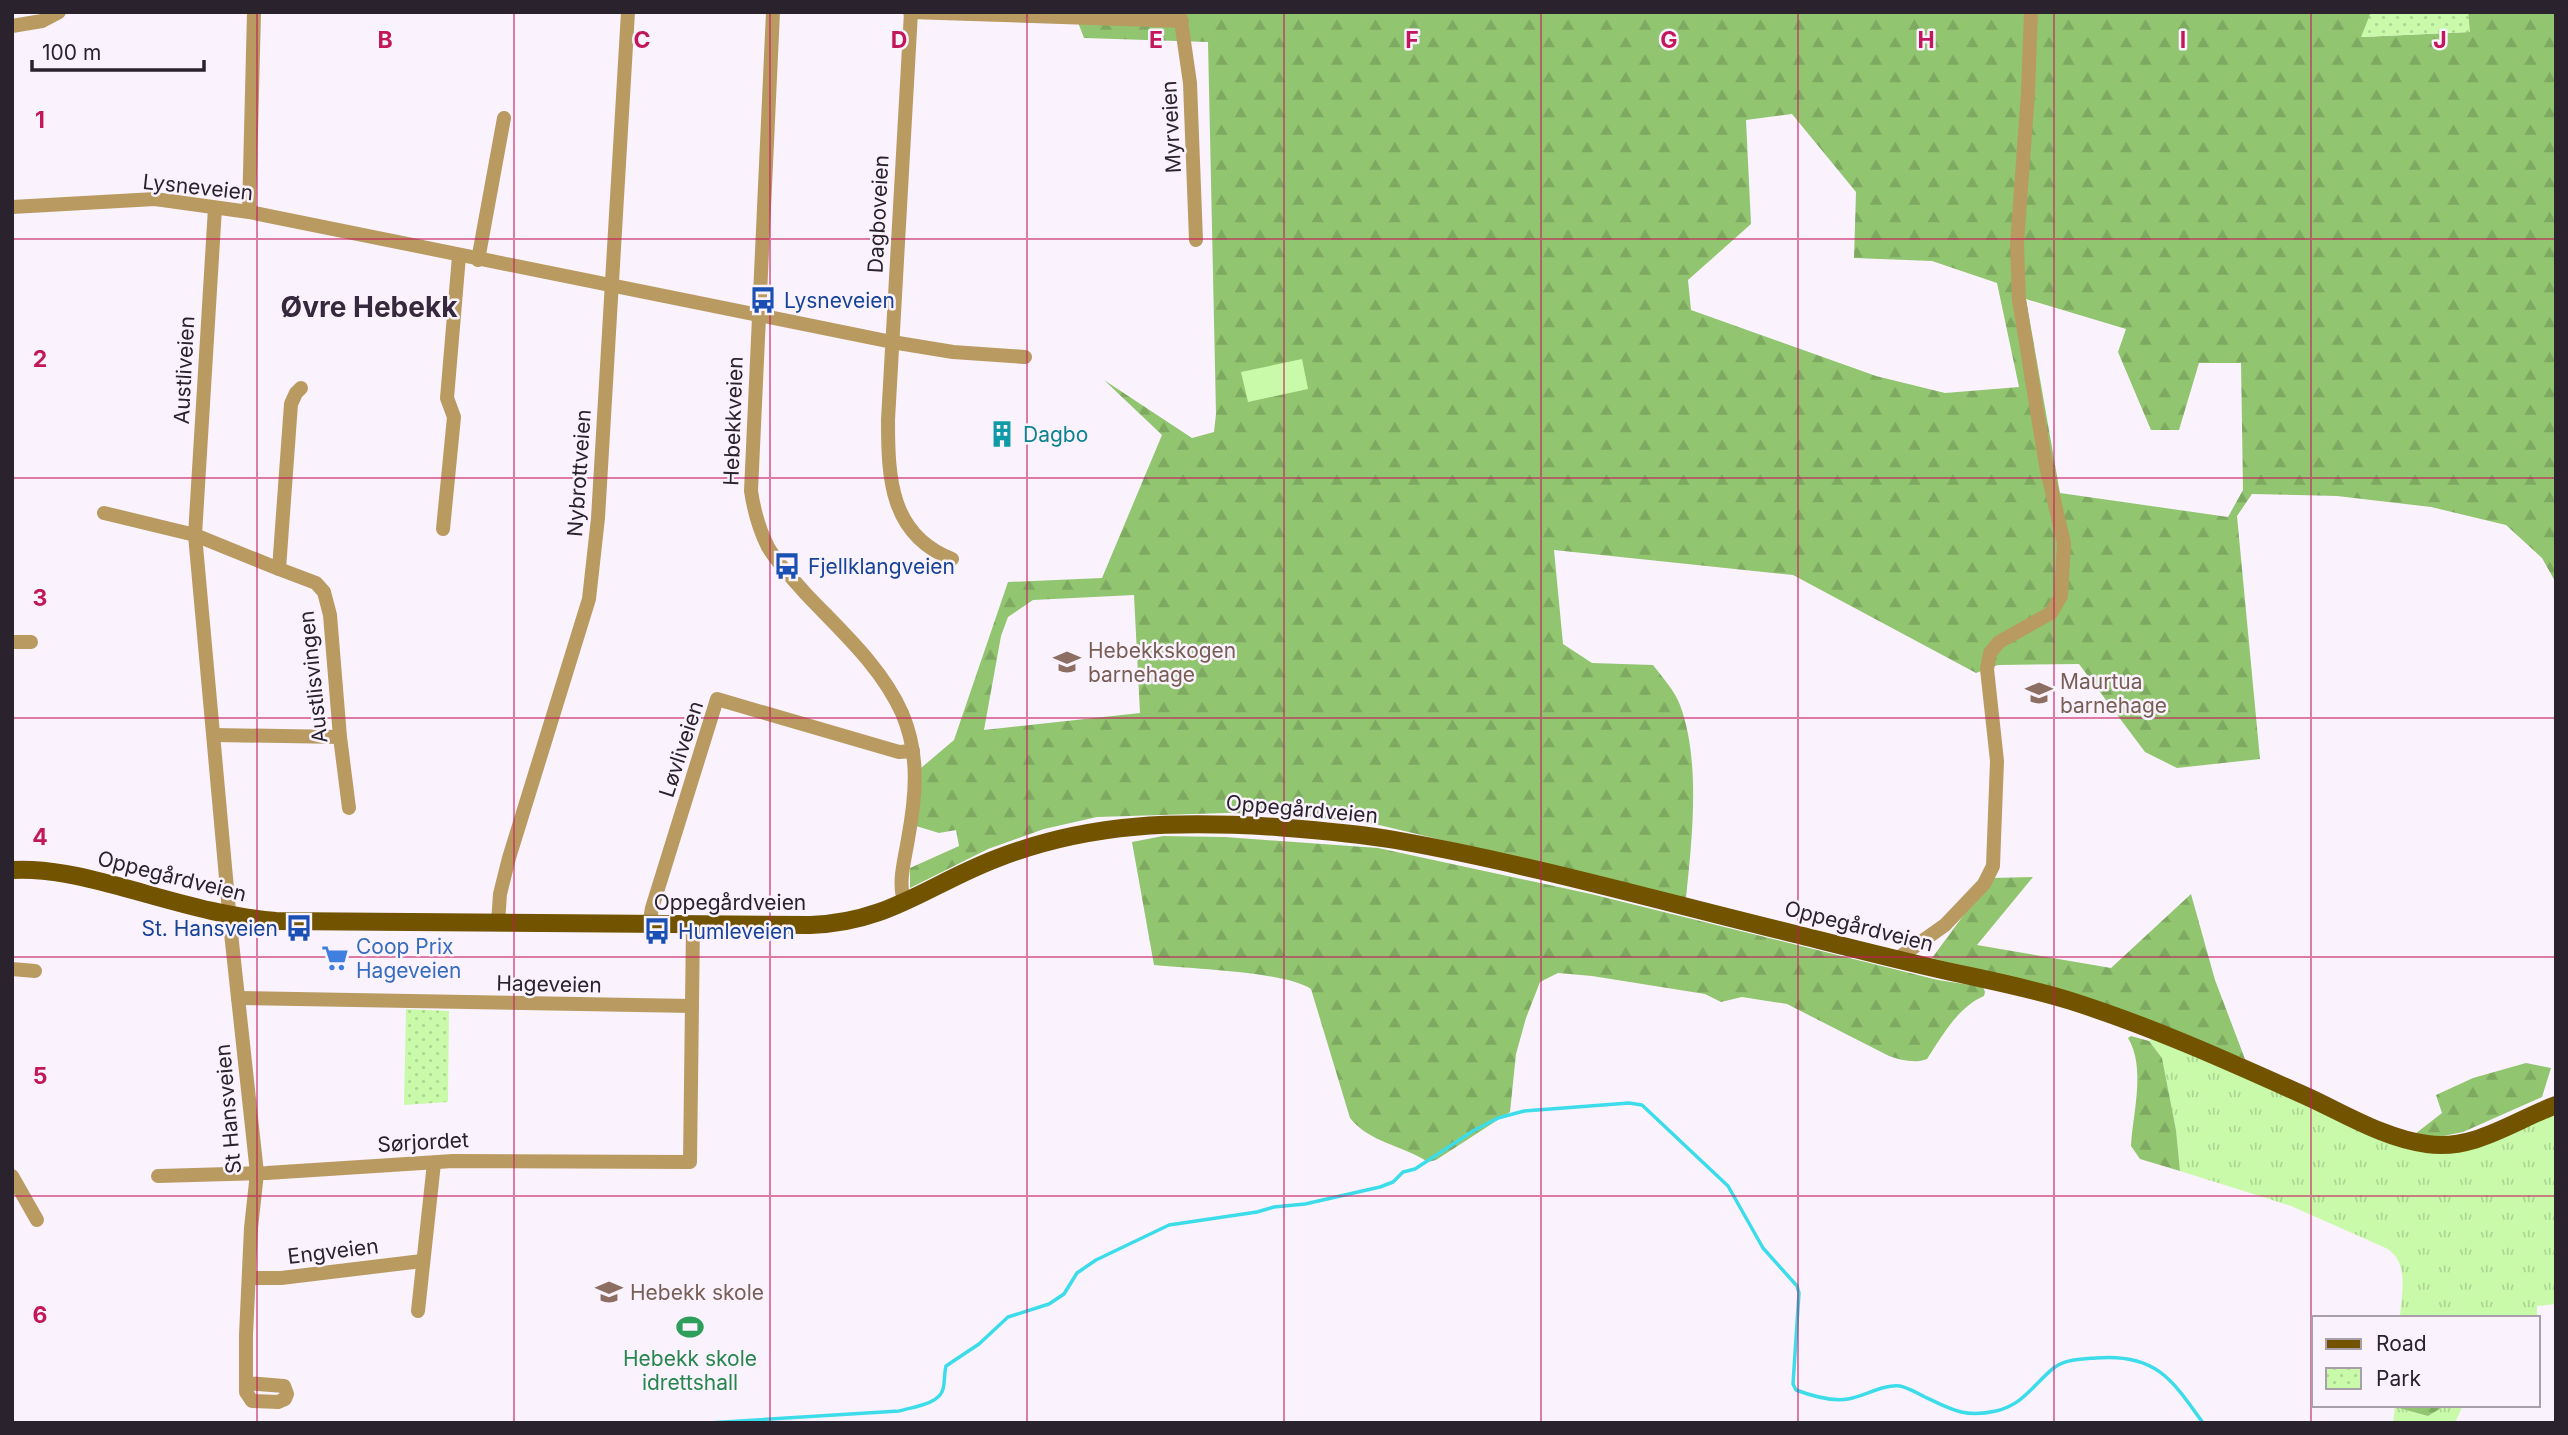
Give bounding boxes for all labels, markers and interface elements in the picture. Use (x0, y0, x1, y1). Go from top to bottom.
text: B (377, 26, 393, 54)
text: C (633, 26, 651, 54)
text: D (891, 26, 907, 54)
text: E (1149, 26, 1163, 54)
text: F (1405, 26, 1419, 54)
text: G (1660, 26, 1678, 54)
text: H (1917, 26, 1935, 54)
text: I (2180, 26, 2186, 54)
text: J (2433, 26, 2447, 54)
scale bar (32, 28, 203, 72)
text: 100 m (42, 40, 101, 65)
street label: Myrveien (1156, 80, 1186, 174)
text: 1 (35, 106, 45, 134)
street label: Dagboveien (862, 154, 894, 274)
street label: Lysneveien (142, 169, 254, 205)
bus stop icon: Lysneveien (748, 285, 778, 315)
place label: Lysneveien (784, 288, 895, 313)
district label: Øvre Hebekk (281, 290, 458, 324)
street label: Austliveien (169, 315, 199, 425)
text: 2 (33, 345, 47, 373)
street label: Hebekkveien (718, 356, 748, 486)
street label: Nybrottveien (562, 408, 596, 538)
building icon: Dagbo (987, 419, 1017, 449)
place label: Dagbo (1023, 422, 1088, 447)
bus stop icon: Fjellklangveien (772, 551, 802, 581)
place label: Fjellklangveien (808, 554, 955, 579)
text: 3 (33, 584, 47, 612)
street label: Austlisvingen (294, 610, 332, 744)
place label: Hebekkskogen barnehage (1088, 638, 1236, 687)
school or university icon: Hebekkskogen barnehage (1052, 647, 1082, 677)
place label: Maurtua barnehage (2060, 669, 2167, 718)
school or university icon: Maurtua barnehage (2024, 678, 2054, 708)
street label: Løvliveien (654, 698, 708, 800)
street label: Oppegårdveien (1225, 790, 1379, 828)
text: 4 (32, 823, 48, 851)
street label: Oppegårdveien (95, 845, 249, 907)
street label: Oppegårdveien (654, 890, 806, 915)
street label: Oppegårdveien (1782, 895, 1936, 957)
bus stop icon: St. Hansveien (284, 913, 314, 943)
place label: St. Hansveien (141, 916, 278, 941)
bus stop icon: Humleveien (642, 916, 672, 946)
place label: Humleveien (678, 919, 795, 944)
place label: Coop Prix Hageveien (356, 934, 461, 983)
supermarket icon: Coop Prix Hageveien (320, 943, 350, 973)
street label: Hageveien (496, 971, 602, 997)
street label: St Hansveien (210, 1043, 246, 1175)
text: 5 (33, 1062, 47, 1090)
street label: Sørjordet (377, 1127, 469, 1157)
street label: Engveien (286, 1233, 380, 1269)
school or university icon: Hebekk skole (594, 1277, 624, 1307)
place label: Hebekk skole (630, 1280, 764, 1305)
text: 6 (33, 1301, 47, 1329)
sports icon: Hebekk skole idrettshall (675, 1312, 705, 1342)
legend (2312, 1316, 2540, 1407)
text: Road (2376, 1331, 2427, 1356)
place label: Hebekk skole idrettshall (623, 1346, 757, 1395)
text: Park (2376, 1366, 2421, 1391)

